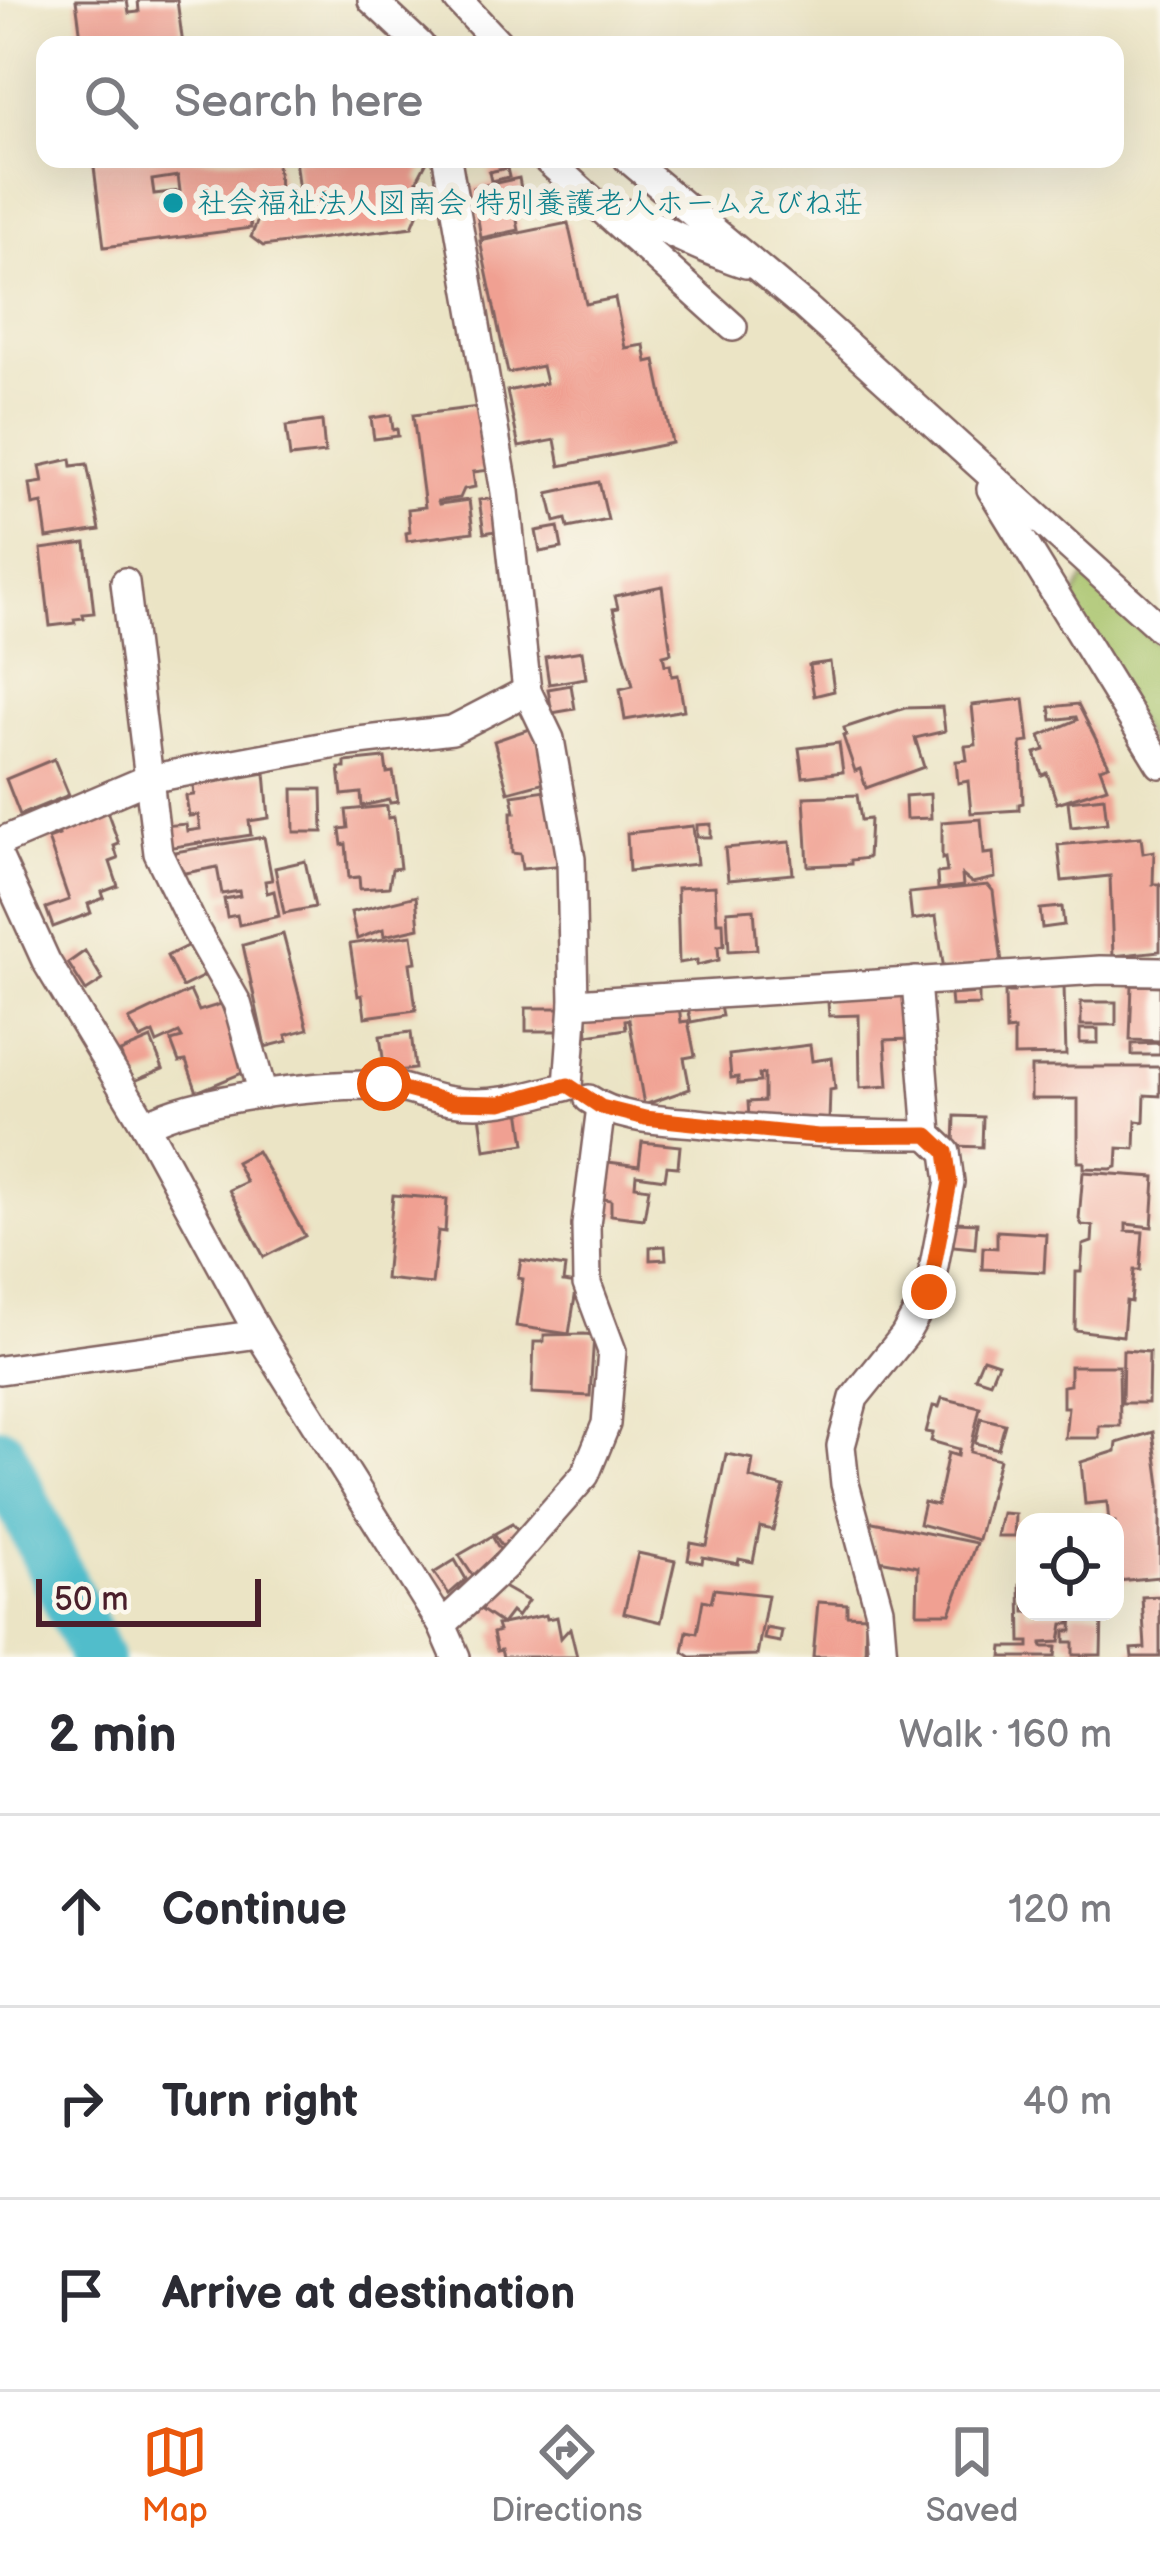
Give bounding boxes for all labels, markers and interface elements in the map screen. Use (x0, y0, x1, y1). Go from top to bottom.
search box (36, 36, 1124, 168)
icon: search (78, 69, 144, 135)
text: Search here (174, 75, 423, 130)
place label: 社会福祉法人図南会 特別養護老人ホームえびね荘 (197, 186, 863, 222)
marker: 社会福祉法人図南会 特別養護老人ホームえびね荘 (160, 190, 186, 216)
route start (357, 1057, 411, 1111)
route end (902, 1265, 956, 1319)
map controls (1016, 1513, 1124, 1621)
button: locate (1016, 1513, 1124, 1621)
scale bar (36, 1573, 261, 1626)
text: 50 m (54, 1580, 129, 1620)
text: 2 min (48, 1705, 177, 1766)
text: Walk · 160 m (899, 1712, 1112, 1759)
icon: ahead (48, 1878, 114, 1944)
text: Continue (162, 1883, 347, 1938)
text: 120 m (1008, 1887, 1112, 1934)
icon: right (48, 2070, 114, 2136)
text: Turn right (162, 2075, 358, 2130)
text: 40 m (1022, 2079, 1112, 2126)
icon: arrive (48, 2262, 114, 2328)
text: Arrive at destination (162, 2267, 575, 2322)
tab: Map (142, 2419, 208, 2531)
tab: Directions (491, 2419, 643, 2531)
tab: Saved (926, 2419, 1018, 2531)

